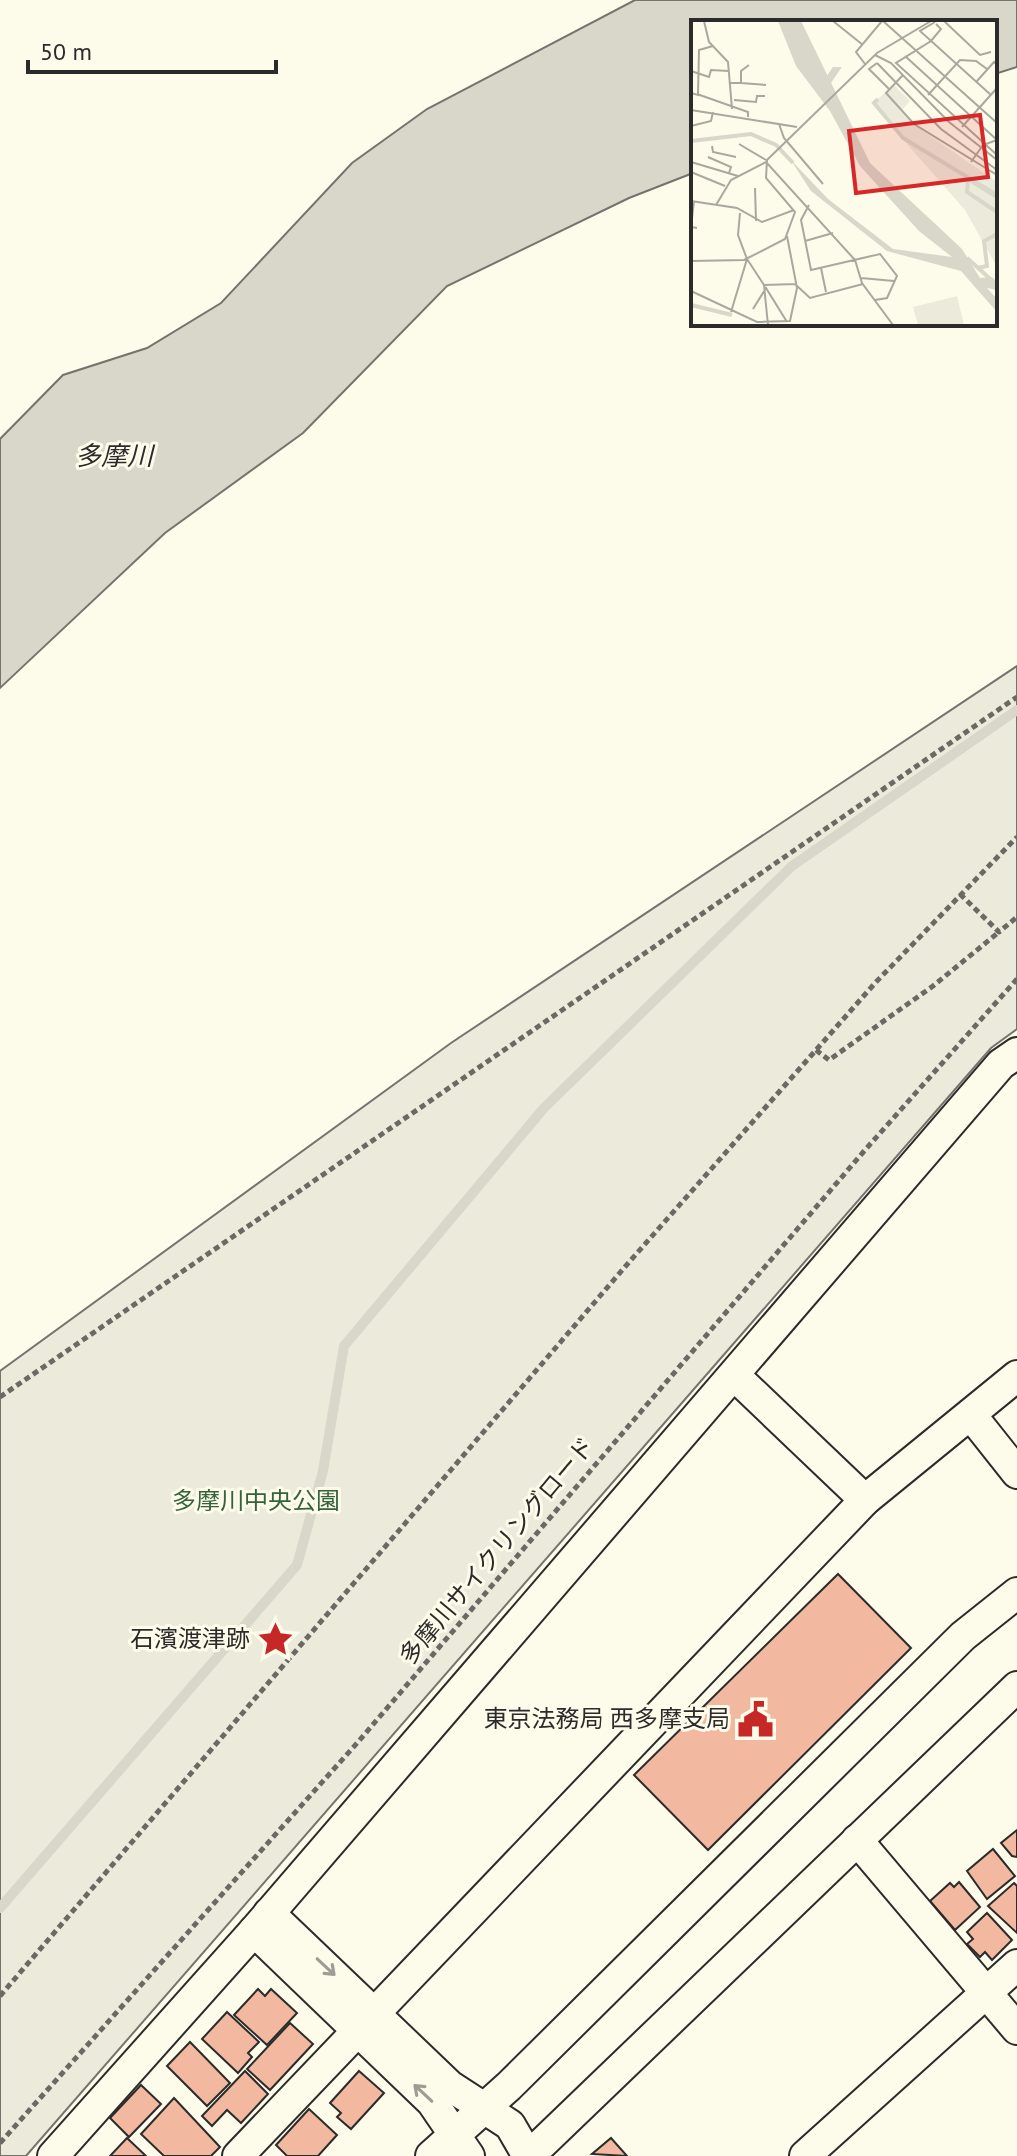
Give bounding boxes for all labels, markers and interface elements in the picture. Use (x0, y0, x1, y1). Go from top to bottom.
inset map (691, 20, 997, 326)
scale bar (28, 24, 276, 74)
text: 50 m (40, 36, 92, 67)
water label: 多摩川 (75, 439, 156, 472)
street label: 多摩川サイクリングロード (392, 1431, 601, 1671)
park label: 多摩川中央公園 (172, 1485, 340, 1516)
place icon: 石濱渡津跡 (257, 1620, 295, 1658)
place label: 石濱渡津跡 (130, 1623, 250, 1654)
public building icon: 東京法務局 西多摩支局 (737, 1700, 775, 1738)
place label: 東京法務局 西多摩支局 (484, 1703, 730, 1734)
one-way arrow (316, 1957, 336, 1976)
one-way arrow (413, 2084, 433, 2103)

